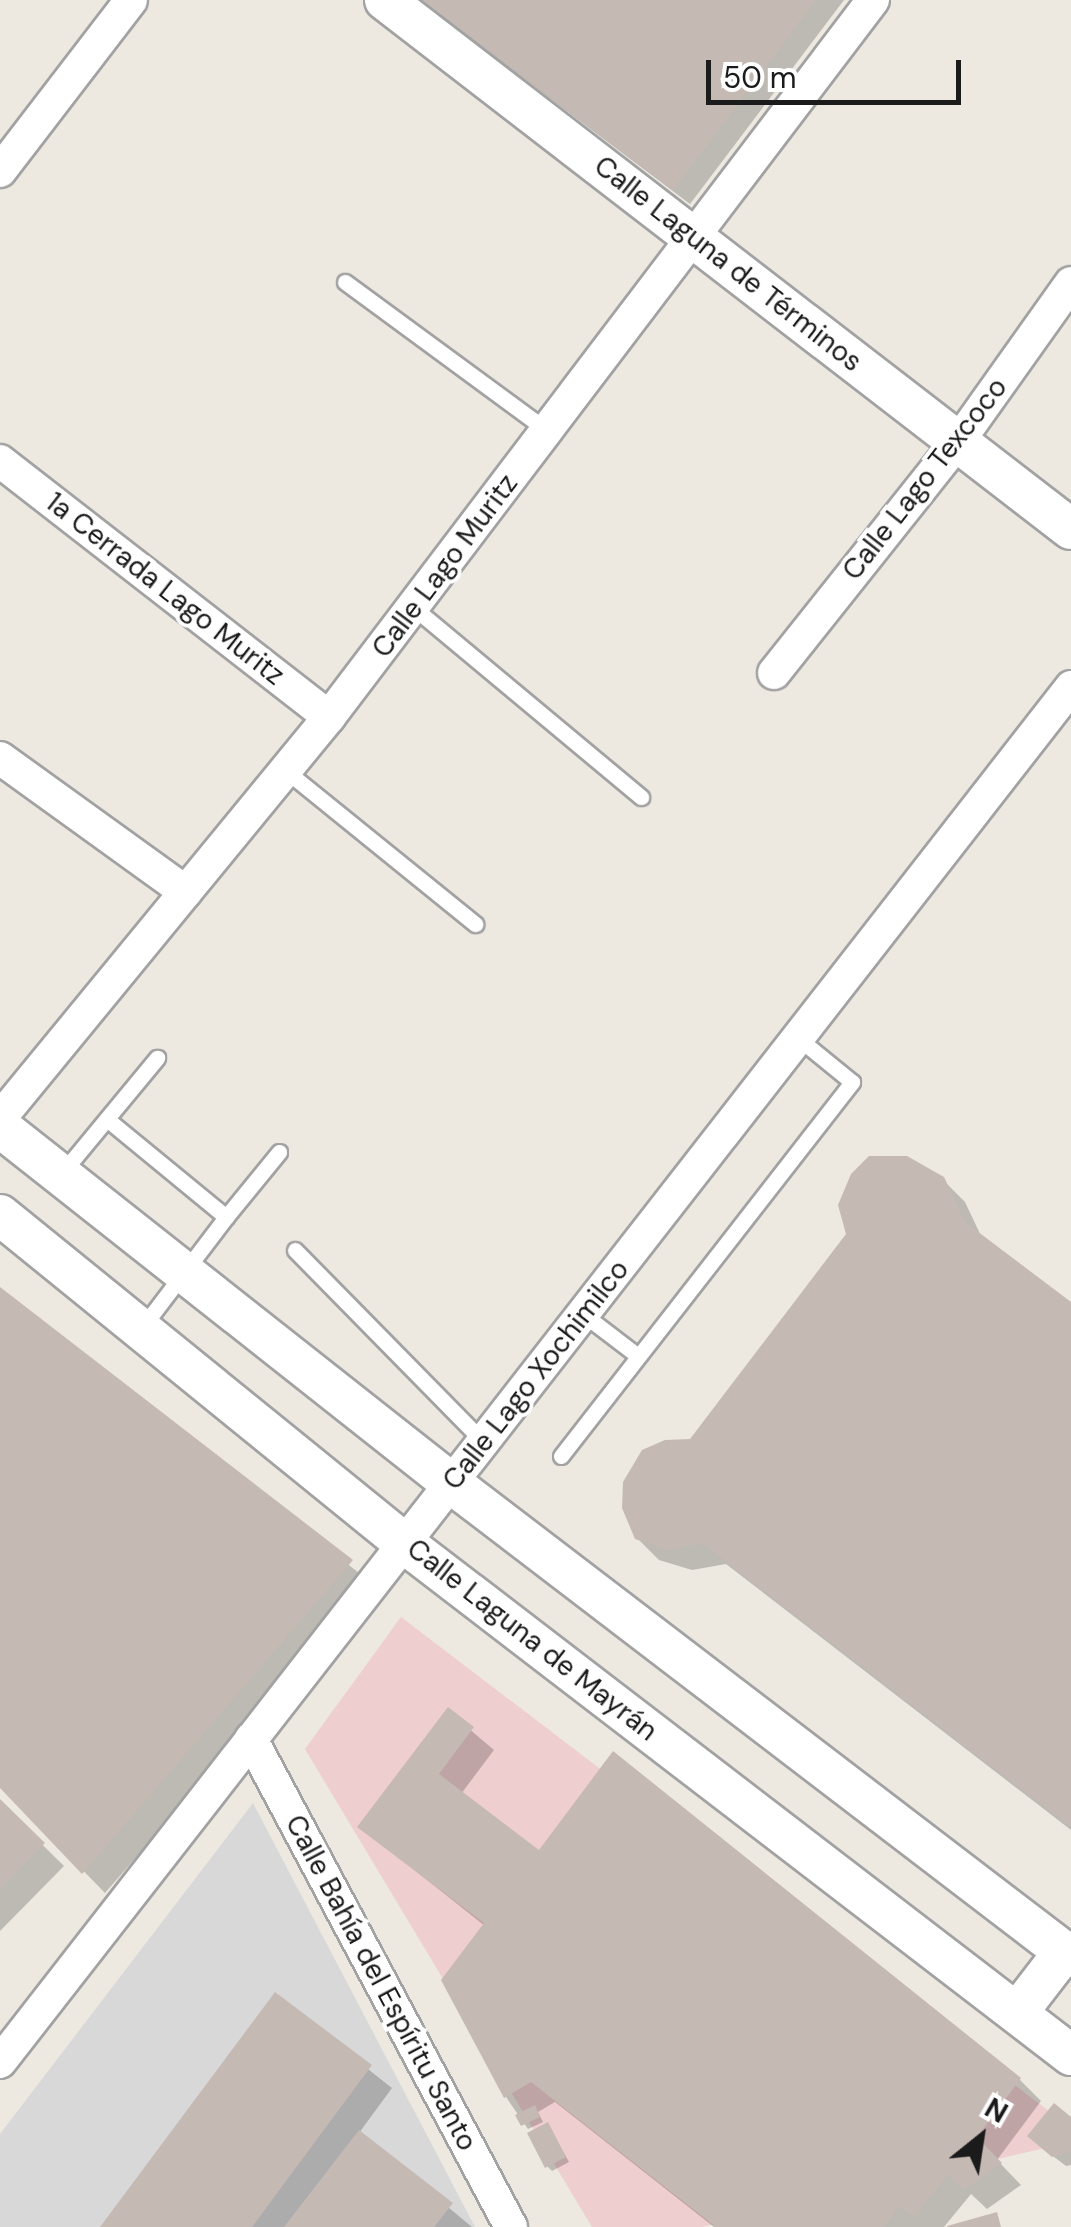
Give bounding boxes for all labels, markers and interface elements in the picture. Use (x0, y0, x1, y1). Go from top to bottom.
scale bar (711, 40, 966, 102)
text: 50 m (723, 58, 797, 97)
street label: Calle Laguna de Términos (588, 149, 868, 379)
street label: Calle Lago Texcoco (836, 371, 1014, 587)
street label: Calle Lago Muritz (365, 468, 525, 664)
street label: 1a Cerrada Lago Muritz (39, 486, 291, 692)
street label: Calle Lago Xochimilco (436, 1253, 636, 1497)
street label: Calle Laguna de Mayrán (400, 1532, 664, 1748)
street label: Calle Bahía del Espíritu Santo (278, 1809, 484, 2157)
north arrow (931, 2087, 1031, 2187)
text: N (978, 2089, 1014, 2132)

